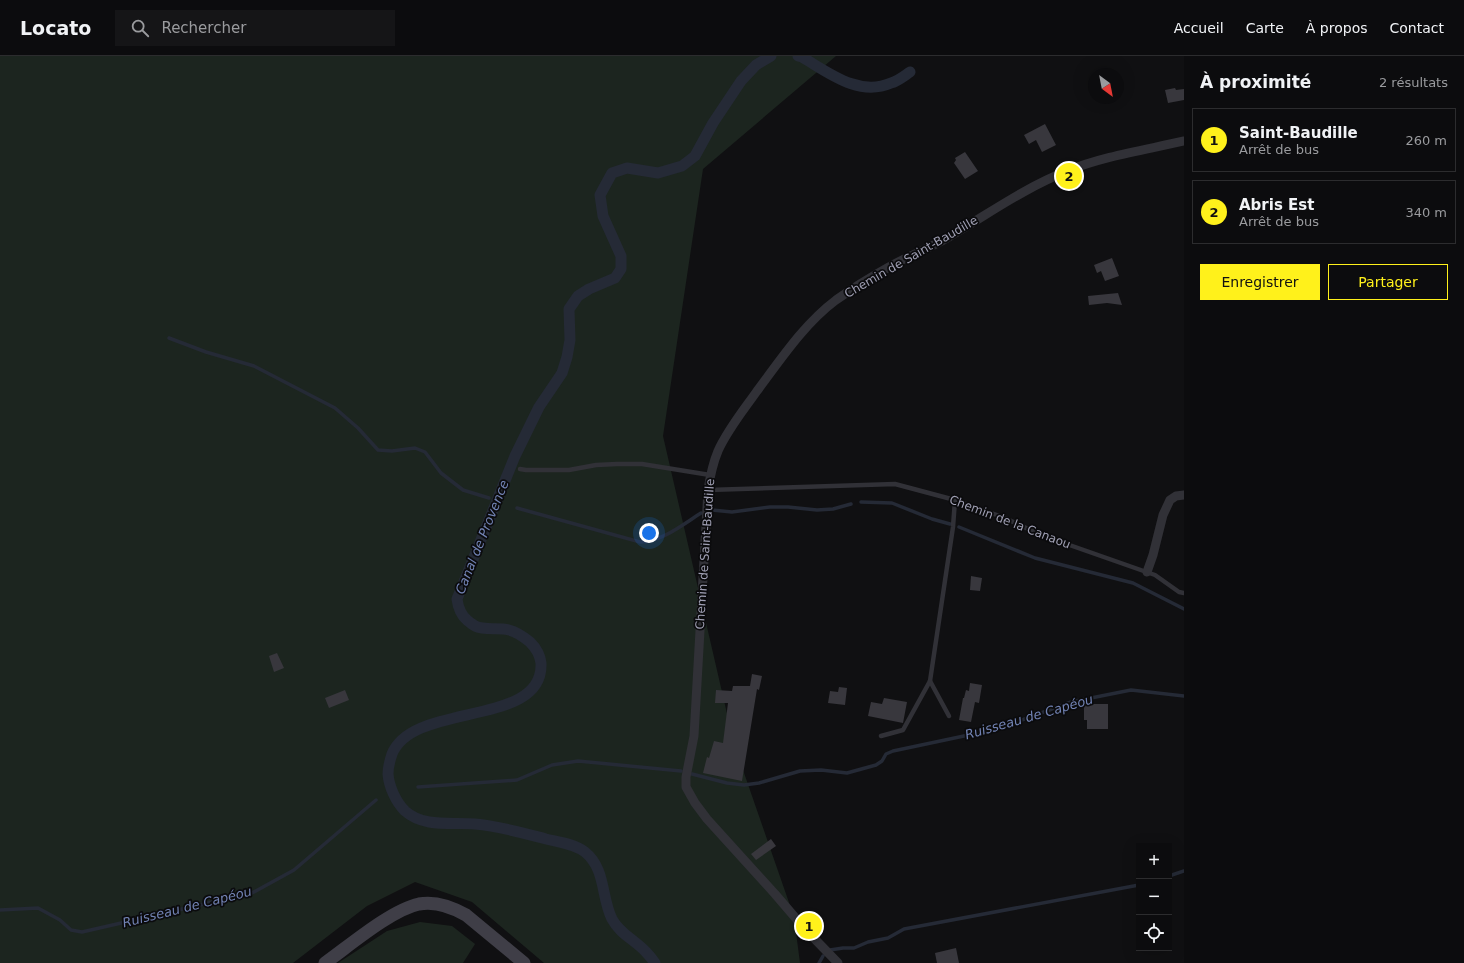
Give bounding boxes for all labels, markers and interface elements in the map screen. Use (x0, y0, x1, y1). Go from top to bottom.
search box (115, 10, 395, 46)
text: Locato (20, 17, 91, 39)
icon: search (129, 17, 151, 39)
text: Rechercher (161, 19, 246, 37)
text: Accueil (1174, 20, 1224, 36)
text: Carte (1246, 20, 1284, 36)
text: À propos (1306, 20, 1368, 36)
text: Contact (1390, 20, 1444, 36)
north arrow (1088, 68, 1124, 104)
text: À proximité (1200, 72, 1311, 92)
text: 2 résultats (1379, 75, 1448, 90)
text: Saint-Baudille (1239, 124, 1358, 142)
text: 1 (1209, 133, 1219, 148)
text: 260 m (1405, 133, 1447, 148)
text: Arrêt de bus (1239, 142, 1319, 157)
pin: 2 (1056, 161, 1082, 191)
text: Abris Est (1239, 196, 1314, 214)
text: 2 (1209, 205, 1219, 220)
text: 340 m (1405, 205, 1447, 220)
street label: Chemin de Saint-Baudille (842, 213, 980, 301)
text: Arrêt de bus (1239, 214, 1319, 229)
button: Enregistrer (1200, 264, 1320, 300)
button: Partager (1328, 264, 1448, 300)
water label: Canal de Provence (452, 478, 512, 596)
street label: Chemin de Saint-Baudille (693, 478, 717, 630)
street label: Chemin de la Canaou (947, 492, 1073, 552)
your location (639, 523, 659, 543)
water label: Ruisseau de Capéou (963, 692, 1095, 742)
map controls (1136, 843, 1172, 951)
button: + (1136, 843, 1172, 879)
button: − (1136, 879, 1172, 915)
water label: Ruisseau de Capéou (121, 884, 253, 930)
pin: 1 (796, 911, 822, 941)
button: locate (1136, 915, 1172, 951)

